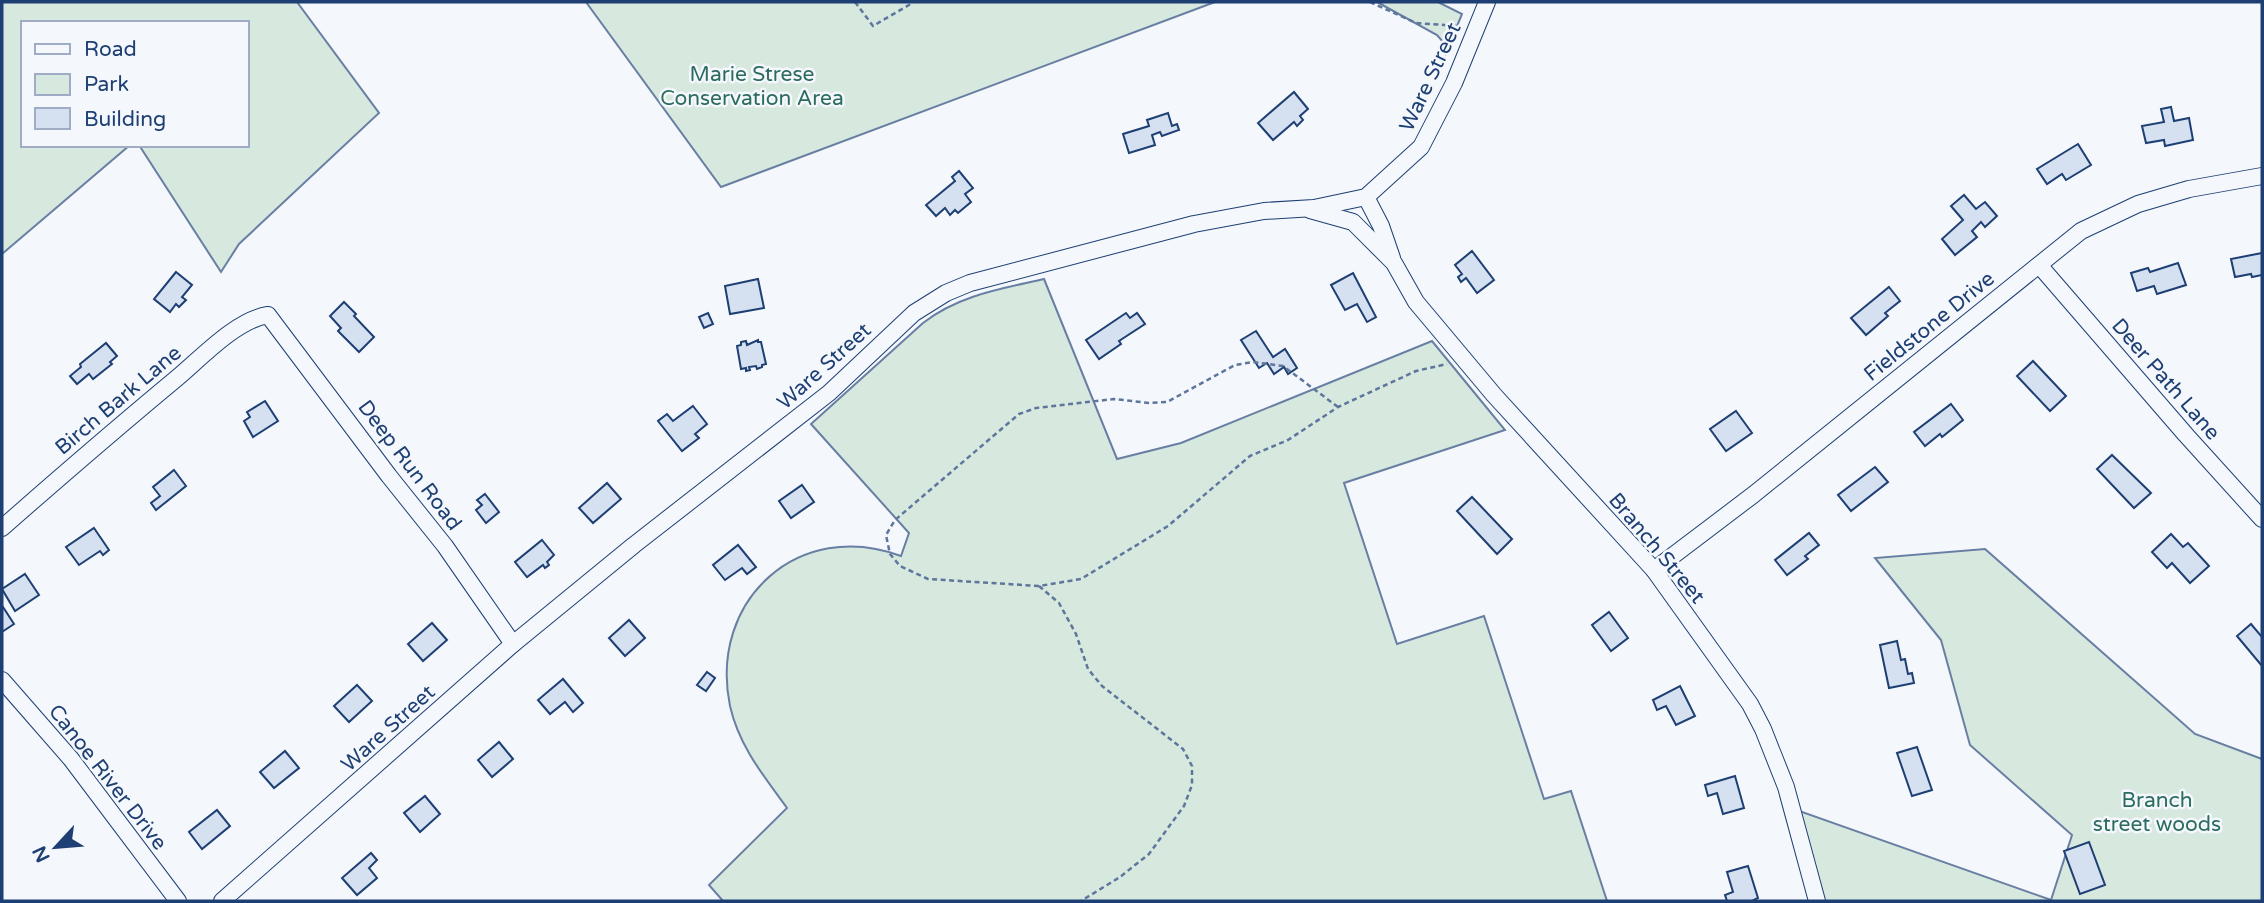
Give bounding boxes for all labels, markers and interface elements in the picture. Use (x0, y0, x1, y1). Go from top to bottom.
street label: Ware Street (1394, 19, 1467, 136)
legend (21, 21, 248, 147)
text: Road (84, 37, 137, 62)
park label: Marie Strese Conservation Area (660, 62, 844, 111)
text: Park (84, 72, 129, 97)
text: Building (84, 107, 166, 132)
street label: Fieldstone Drive (1859, 266, 2000, 387)
street label: Deer Path Lane (2106, 314, 2225, 445)
street label: Ware Street (772, 318, 876, 415)
street label: Birch Bark Lane (50, 340, 186, 460)
street label: Deep Run Road (352, 395, 467, 535)
street label: Branch Street (1603, 488, 1710, 609)
street label: Ware Street (336, 680, 440, 777)
street label: Canoe River Drive (43, 700, 172, 855)
park label: Branch street woods (2093, 788, 2221, 837)
north arrow (21, 812, 91, 882)
text: N (28, 842, 55, 866)

